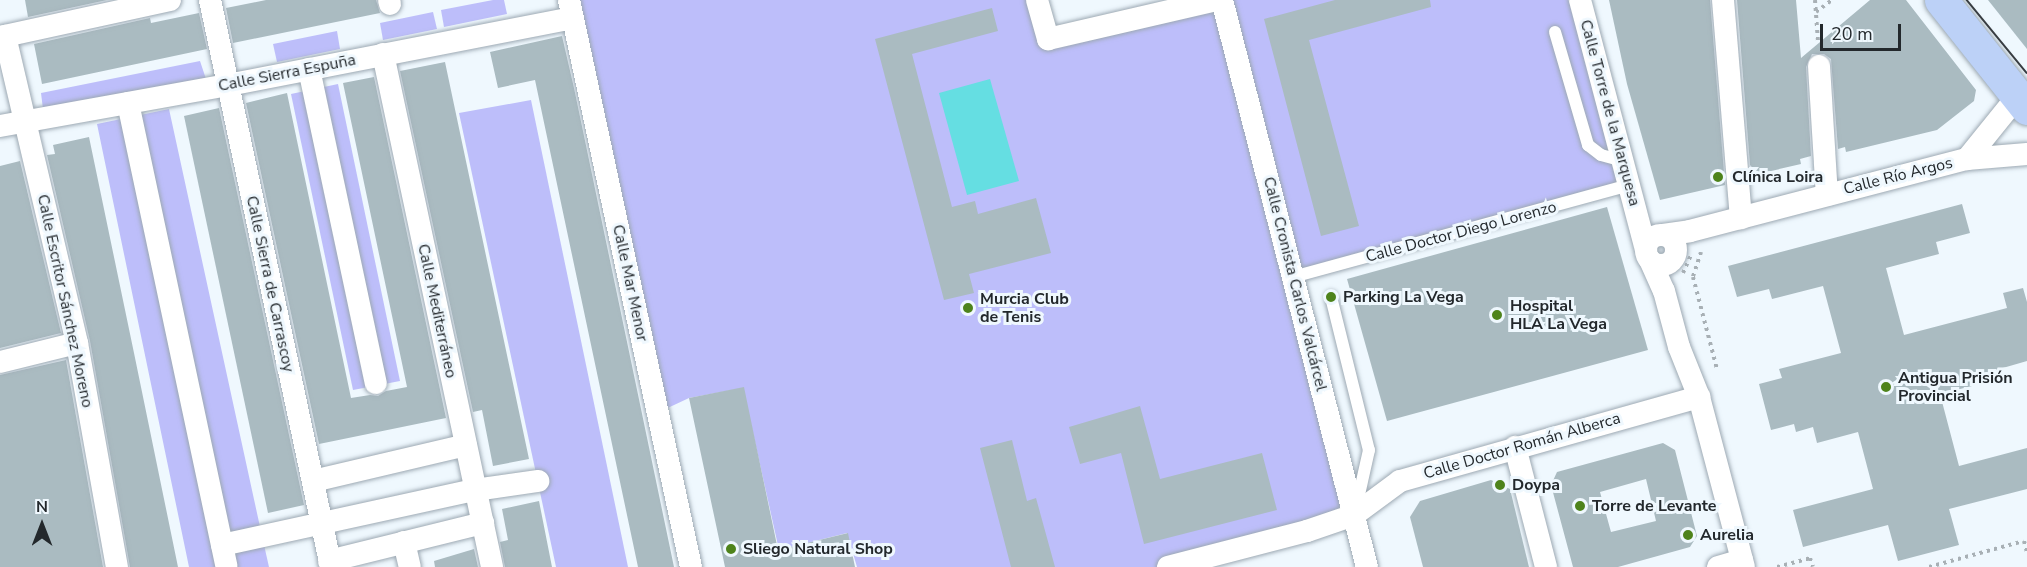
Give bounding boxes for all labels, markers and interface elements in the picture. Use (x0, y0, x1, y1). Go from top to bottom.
scale bar (1823, 12, 1904, 50)
street label: Calle Torre de la Marquesa (1576, 18, 1644, 208)
text: 20 m (1831, 22, 1873, 46)
street label: Calle Sierra Espuña (217, 50, 357, 96)
street label: Calle Río Argos (1841, 153, 1955, 199)
place label: Clínica Loira (1732, 167, 1823, 187)
marker: Clínica Loira (1709, 168, 1727, 186)
street label: Calle Cronista Carlos Valcárcel (1259, 175, 1331, 393)
street label: Calle Escritor Sánchez Moreno (33, 193, 97, 409)
street label: Calle Sierra de Carrascoy (242, 194, 298, 374)
street label: Calle Doctor Diego Lorenzo (1363, 197, 1559, 267)
street label: Calle Mar Menor (608, 223, 652, 343)
street label: Calle Mediterráneo (413, 242, 461, 380)
place label: Parking La Vega (1343, 287, 1464, 307)
place label: Murcia Club de Tenis (980, 289, 1069, 327)
marker: Parking La Vega (1324, 290, 1338, 304)
place label: Hospital HLA La Vega (1510, 296, 1607, 334)
marker: Murcia Club de Tenis (961, 301, 975, 315)
marker: Hospital HLA La Vega (1488, 306, 1506, 324)
place label: Antigua Prisión Provincial (1898, 368, 2013, 406)
marker: Antigua Prisión Provincial (1879, 380, 1893, 394)
street label: Calle Doctor Román Alberca (1421, 409, 1623, 483)
place label: Doypa (1512, 475, 1560, 495)
marker: Doypa (1493, 478, 1507, 492)
north arrow (12, 495, 72, 555)
text: N (36, 496, 48, 518)
place label: Torre de Levante (1592, 496, 1716, 516)
marker: Torre de Levante (1573, 499, 1587, 513)
place label: Aurelia (1700, 525, 1754, 545)
marker: Aurelia (1681, 528, 1695, 542)
place label: Sliego Natural Shop (743, 539, 893, 559)
marker: Sliego Natural Shop (724, 542, 738, 556)

